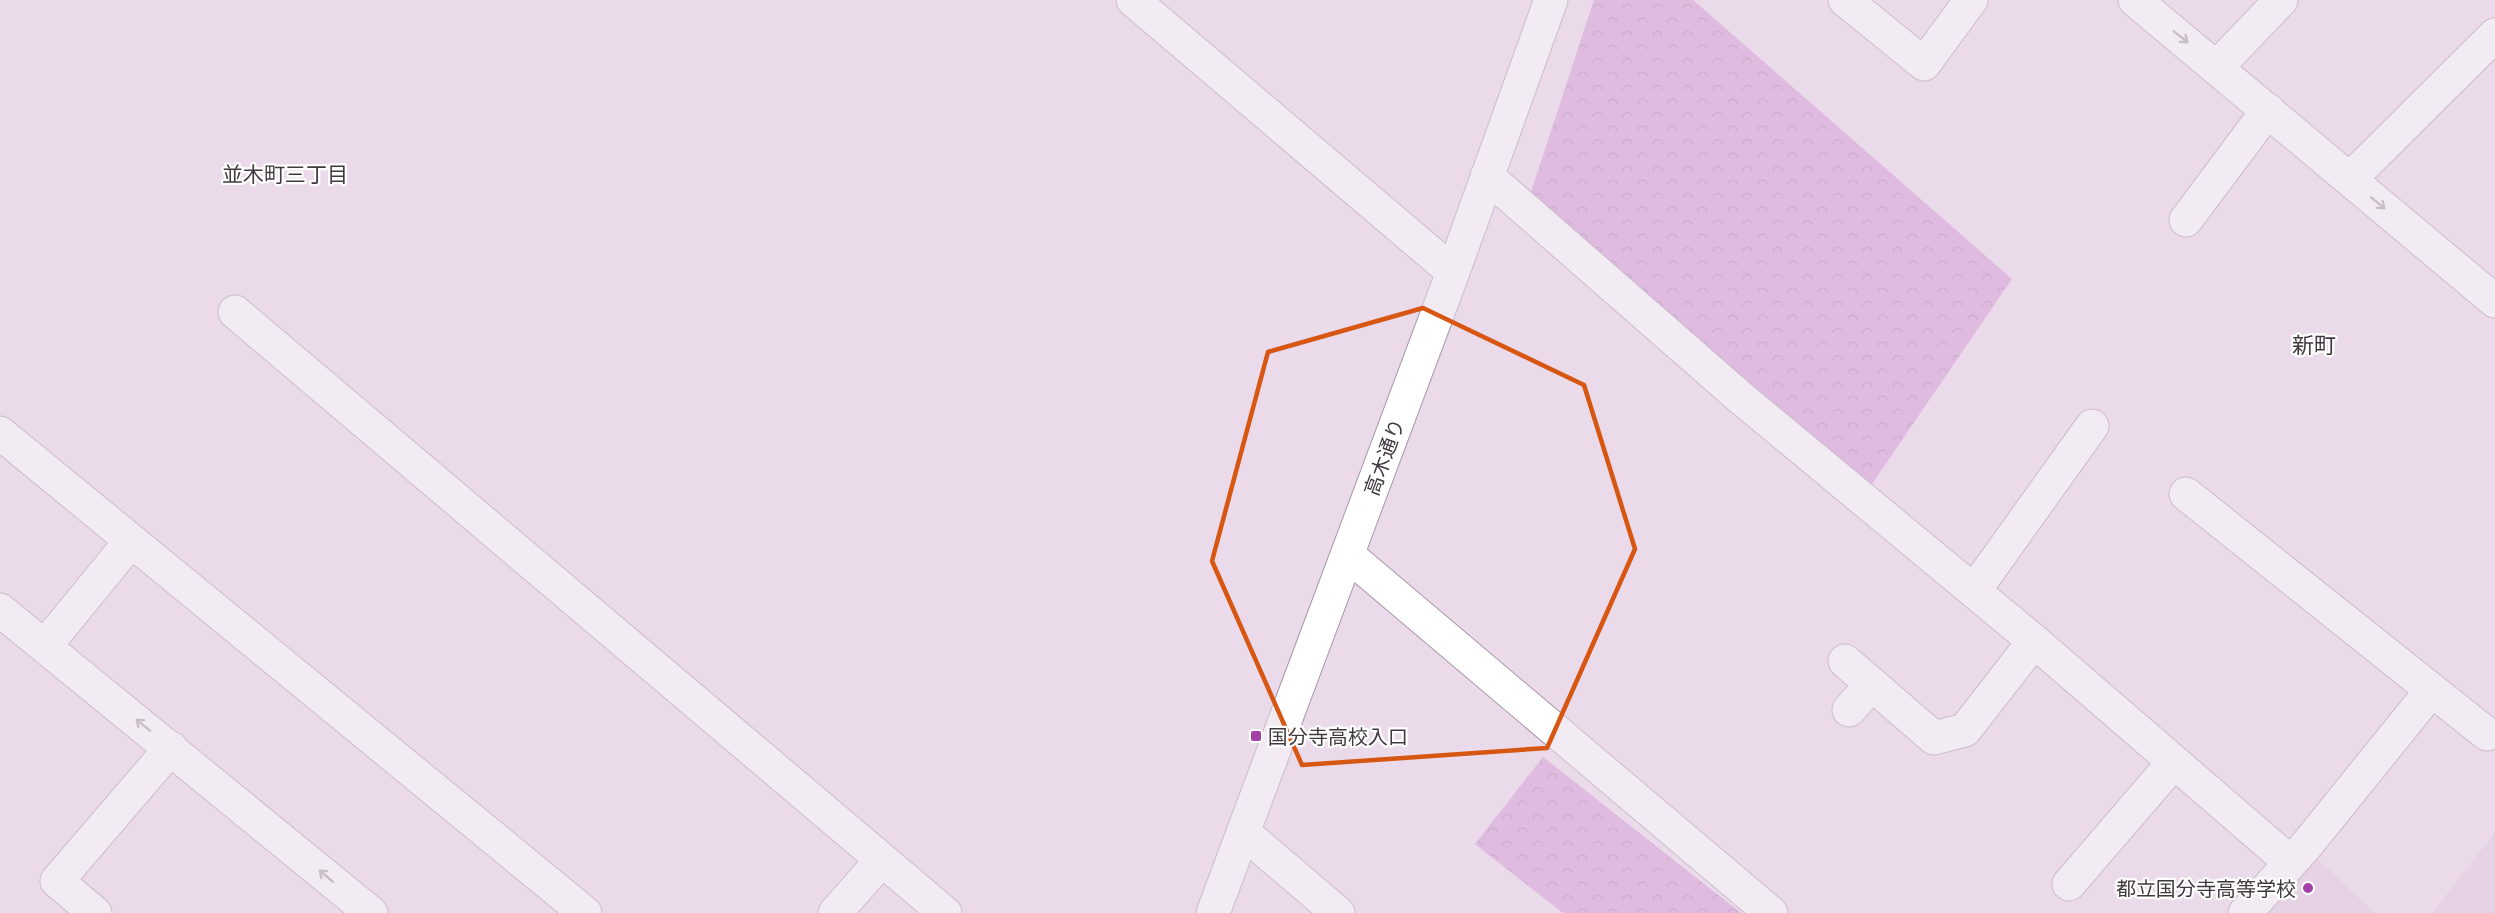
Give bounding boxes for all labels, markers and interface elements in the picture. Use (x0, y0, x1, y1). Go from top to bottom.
one-way arrow (2172, 30, 2188, 43)
district label: 並木町三丁目 (222, 160, 348, 188)
one-way arrow (2370, 196, 2386, 209)
district label: 新町 (2292, 329, 2336, 359)
street label: 高木通り (1358, 415, 1410, 499)
one-way arrow (135, 719, 151, 732)
place label: 国分寺高校入口 (1268, 723, 1408, 750)
marker: 国分寺高校入口 (1249, 729, 1263, 743)
one-way arrow (318, 869, 334, 882)
place label: 都立国分寺高等学校 (2116, 875, 2296, 902)
marker: 都立国分寺高等学校 (2301, 881, 2315, 895)

